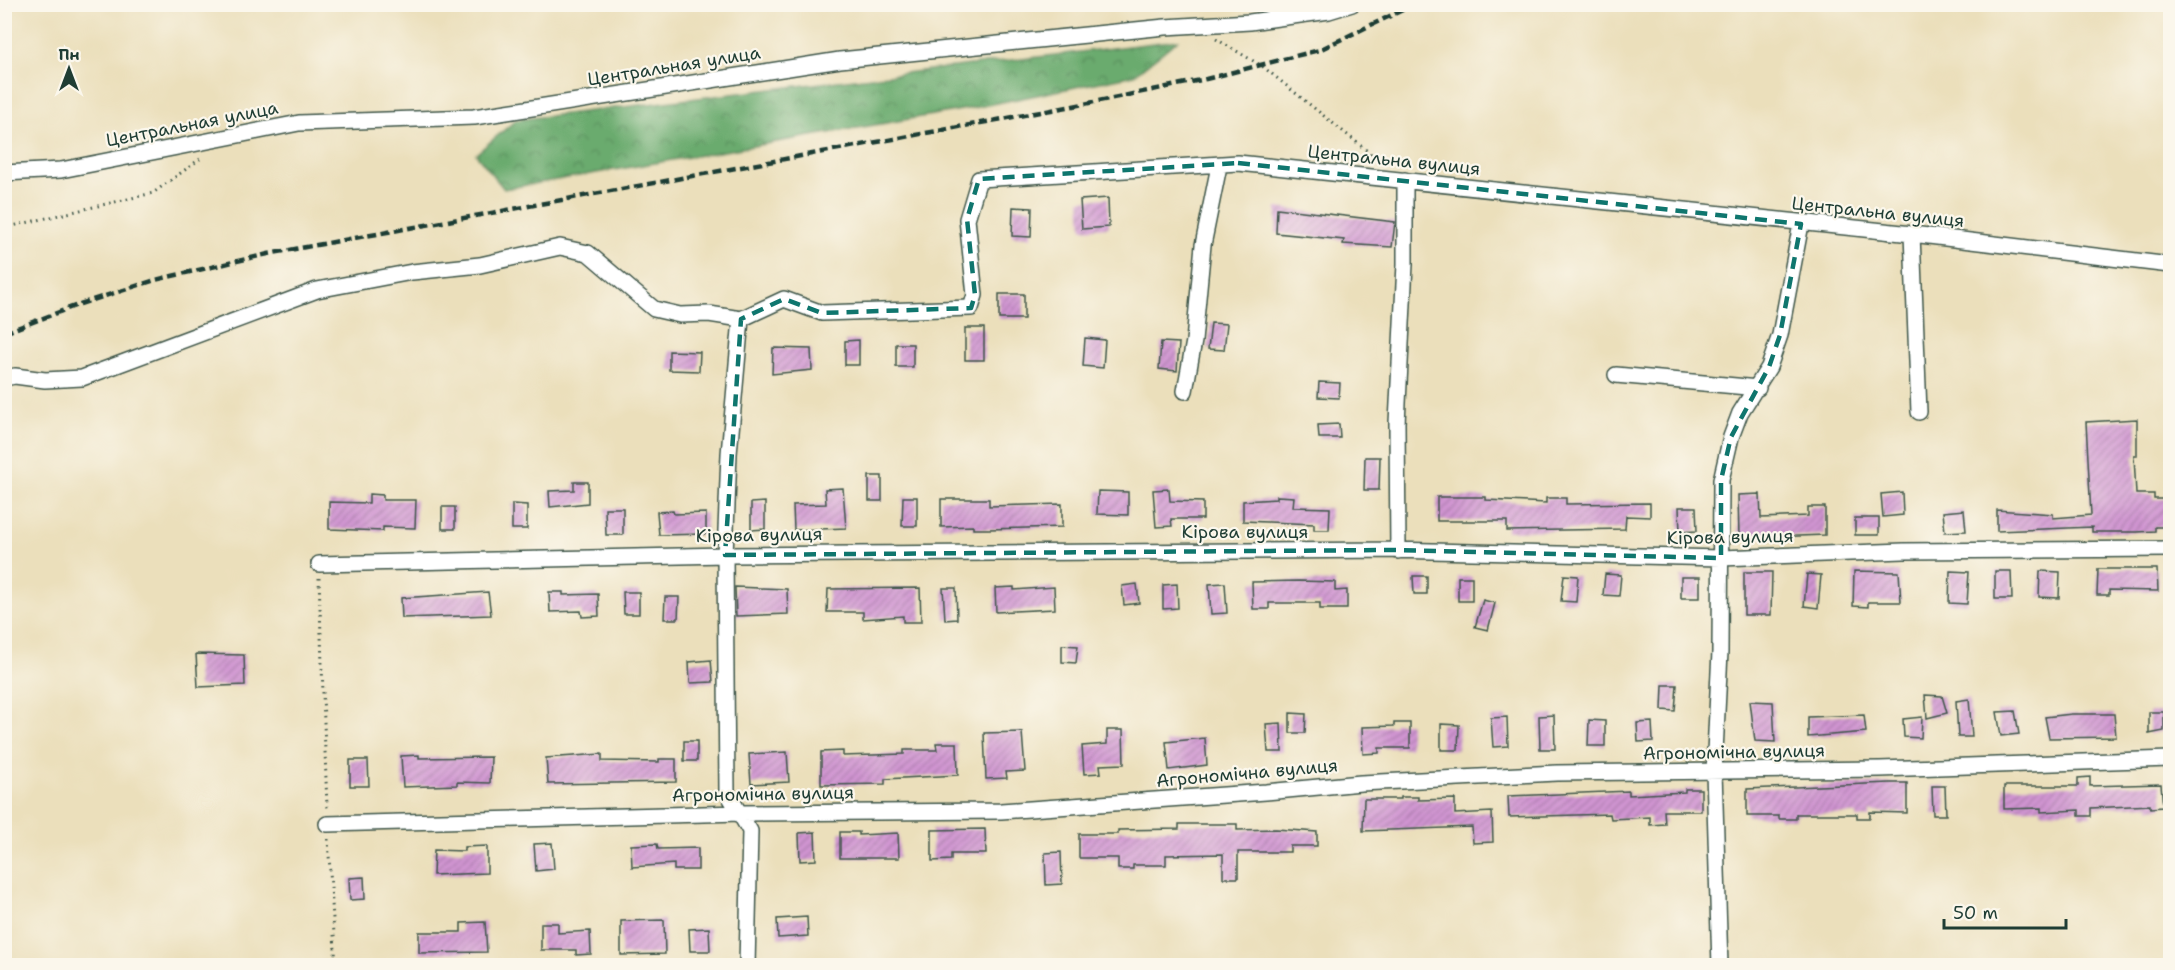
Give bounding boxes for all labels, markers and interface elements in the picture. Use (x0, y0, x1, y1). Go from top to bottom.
north arrow (39, 39, 99, 99)
street label: Центральная улица (586, 40, 762, 92)
text: Пн (58, 44, 80, 65)
street label: Центральная улица (104, 96, 280, 152)
street label: Центральна вулиця (1306, 139, 1482, 181)
street label: Центральна вулиця (1790, 191, 1966, 233)
street label: Кірова вулиця (1182, 520, 1308, 544)
street label: Кірова вулиця (695, 522, 823, 548)
street label: Кірова вулиця (1666, 524, 1794, 550)
street label: Агрономічна вулиця (1643, 738, 1825, 766)
street label: Агрономічна вулиця (1155, 753, 1339, 793)
street label: Агрономічна вулиця (672, 780, 854, 808)
scale bar (1944, 892, 2066, 930)
text: 50 m (1953, 901, 1998, 925)

